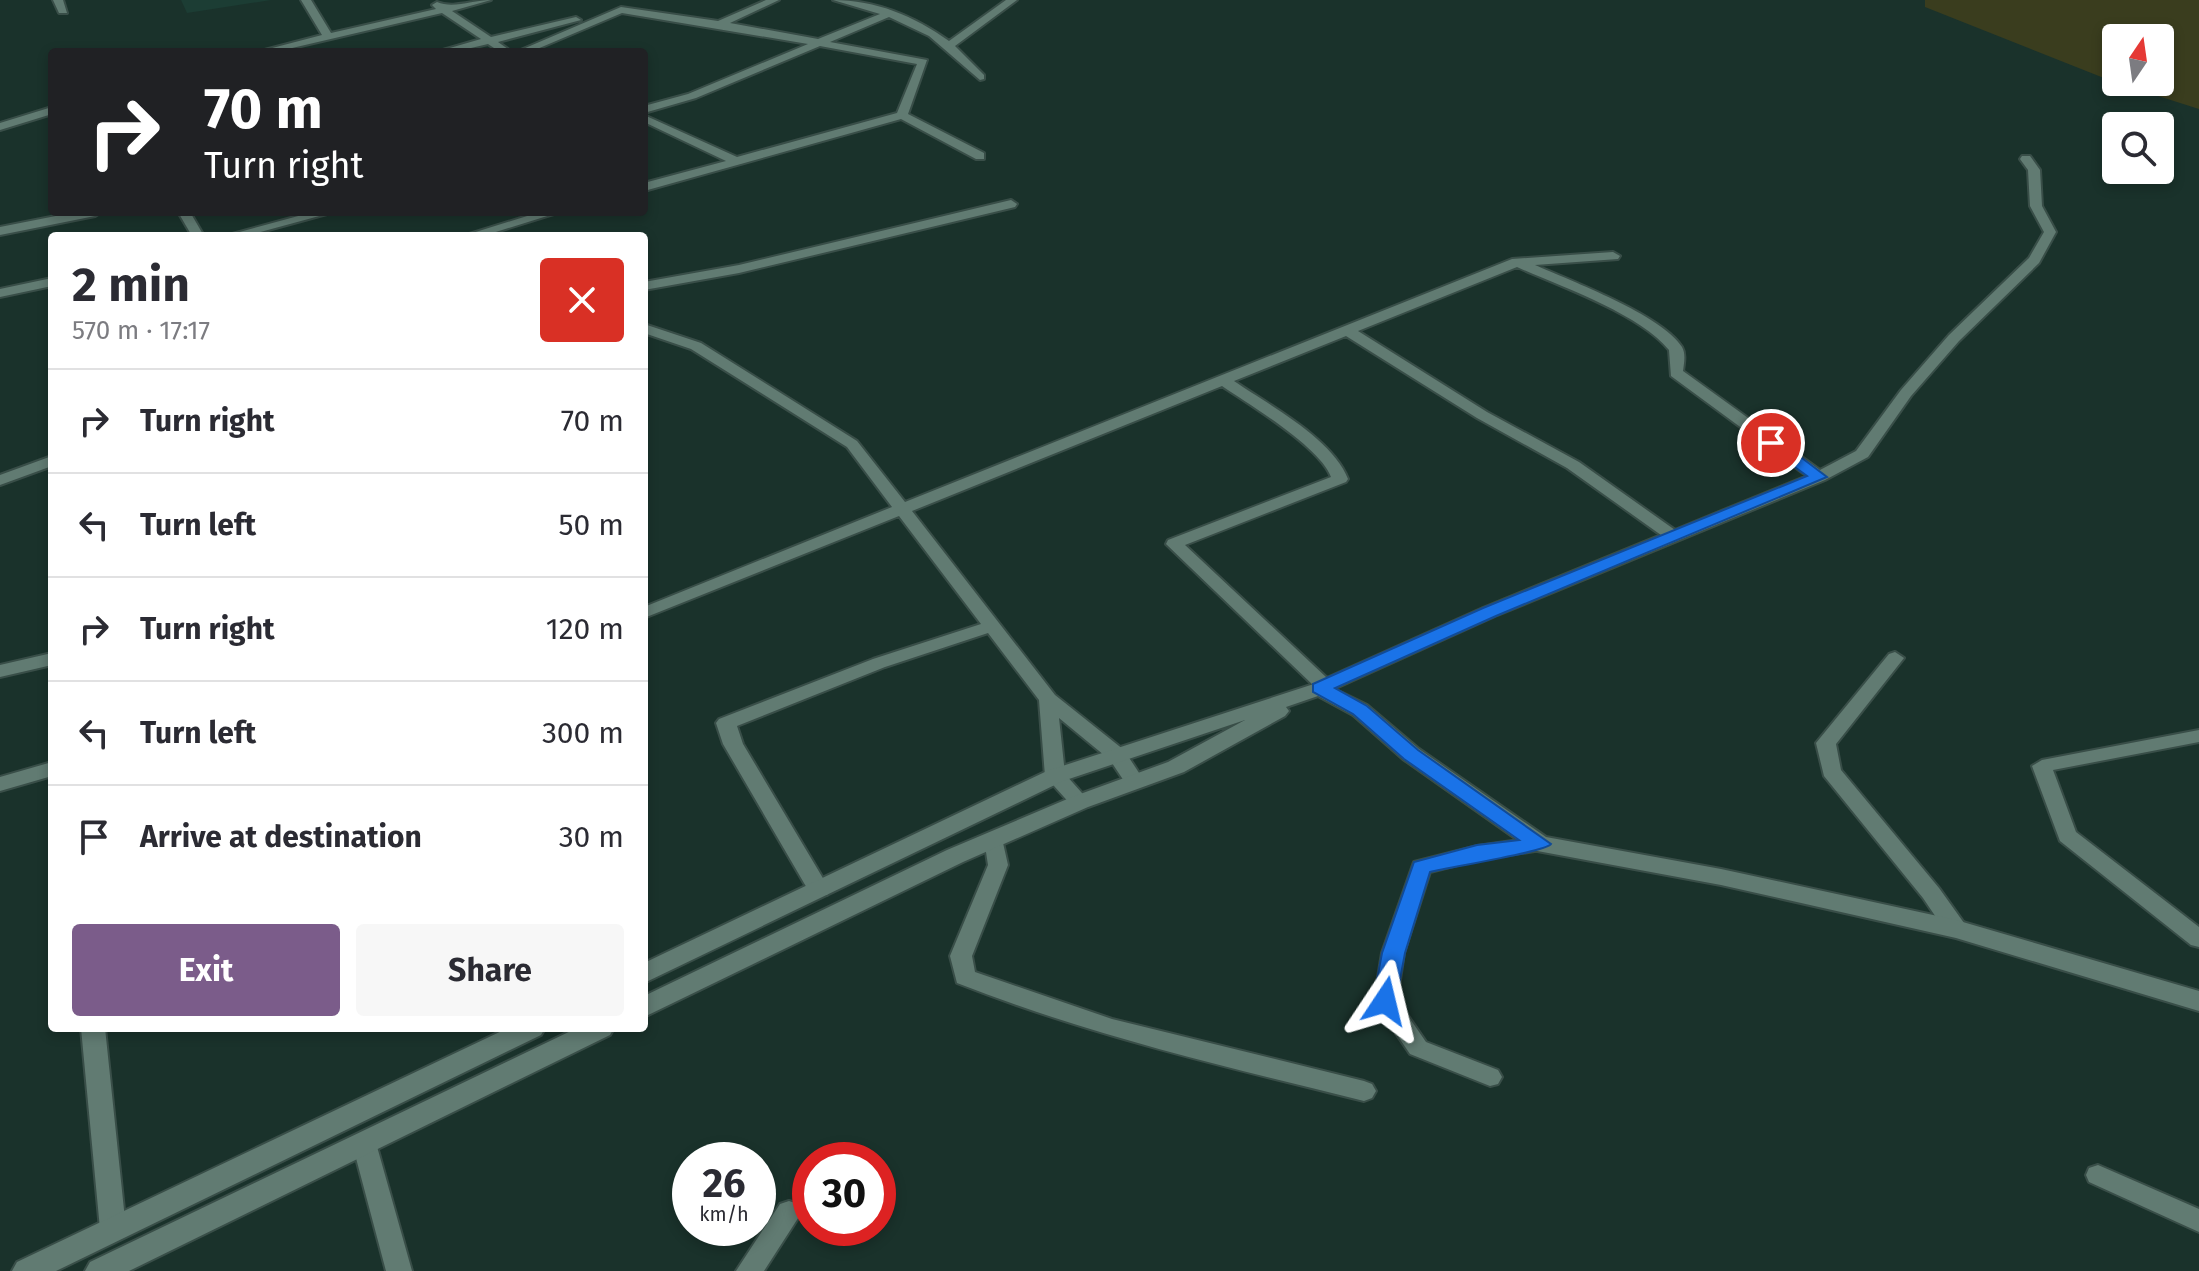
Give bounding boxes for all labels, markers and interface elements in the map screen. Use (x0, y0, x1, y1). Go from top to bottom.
north arrow (2102, 24, 2174, 96)
map controls (2102, 24, 2174, 184)
text: 70 m (204, 76, 323, 143)
icon: right (72, 80, 176, 184)
button: search (2102, 112, 2174, 184)
text: Turn right (204, 144, 364, 188)
text: 2 min (72, 256, 190, 314)
button: close (540, 258, 624, 342)
text: 570 m · 17:17 (72, 315, 210, 346)
icon: right (72, 399, 116, 443)
text: Turn right (140, 403, 275, 439)
text: 70 m (561, 403, 624, 439)
pin (1737, 409, 1805, 477)
icon: arrive (1749, 421, 1793, 465)
icon: left (72, 503, 116, 547)
text: Turn left (140, 507, 256, 543)
text: 50 m (559, 507, 624, 543)
icon: right (72, 607, 116, 651)
text: Turn right (140, 611, 275, 647)
text: 120 m (546, 611, 624, 647)
icon: left (72, 711, 116, 755)
text: Turn left (140, 715, 256, 751)
text: 300 m (542, 715, 624, 751)
icon: arrive (72, 815, 116, 859)
text: Arrive at destination (140, 819, 422, 855)
text: 30 m (559, 819, 624, 855)
button: Exit (72, 924, 340, 1016)
button: Share (356, 924, 624, 1016)
position arrow (1343, 959, 1427, 1043)
speed limit sign: 30 (792, 1142, 896, 1246)
text: 26 (702, 1160, 746, 1208)
text: km/h (699, 1202, 749, 1226)

